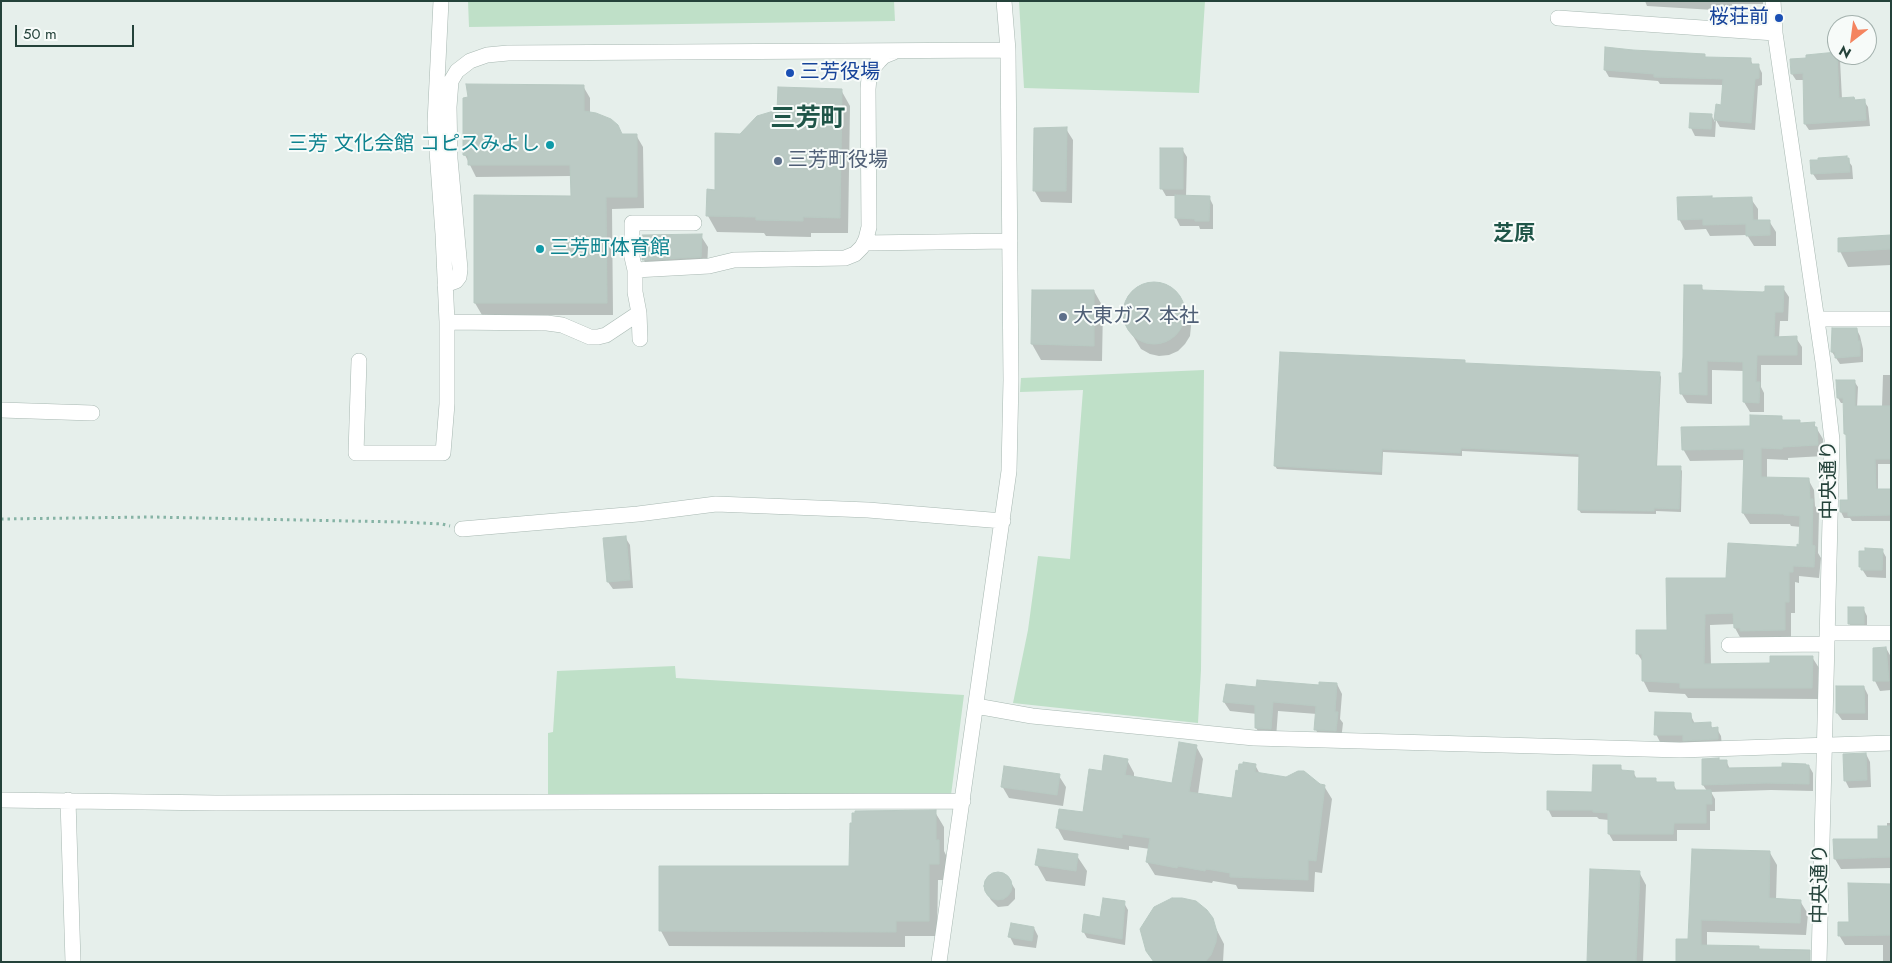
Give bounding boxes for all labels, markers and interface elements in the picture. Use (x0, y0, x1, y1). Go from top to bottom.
place label: 桜荘前 (1709, 6, 1769, 30)
marker: 桜荘前 (1773, 12, 1785, 24)
scale bar (18, 15, 136, 47)
north arrow (1827, 15, 1877, 65)
text: 50 m (23, 23, 57, 45)
text: N (1835, 41, 1855, 64)
place label: 三芳役場 (800, 61, 880, 85)
marker: 三芳役場 (784, 67, 796, 79)
district label: 三芳町 (771, 105, 845, 135)
place label: 三芳 文化会館 コピスみよし (288, 133, 540, 157)
marker: 三芳 文化会館 コピスみよし (544, 139, 556, 151)
place label: 三芳町役場 (788, 149, 888, 173)
marker: 三芳町役場 (772, 155, 784, 167)
district label: 芝原 (1493, 222, 1535, 248)
place label: 三芳町体育館 (550, 237, 670, 261)
marker: 三芳町体育館 (534, 243, 546, 255)
place label: 大東ガス 本社 (1073, 305, 1199, 329)
marker: 大東ガス 本社 (1057, 311, 1069, 323)
street label: 中央通り (1818, 440, 1842, 520)
street label: 中央通り (1808, 844, 1834, 924)

